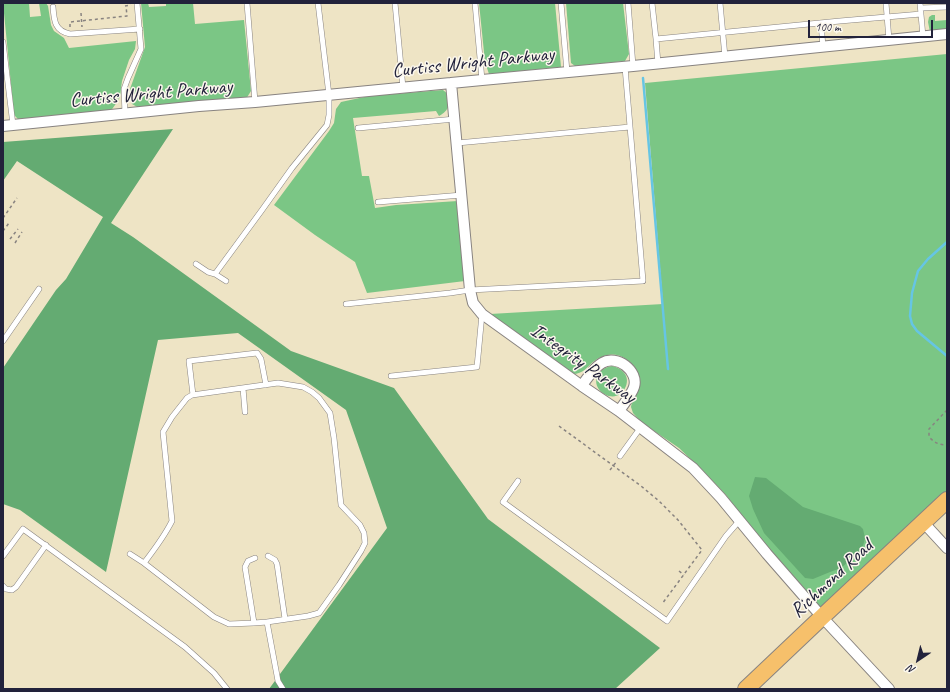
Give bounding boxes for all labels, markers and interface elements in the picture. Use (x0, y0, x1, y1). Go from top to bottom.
scale bar (810, 12, 935, 38)
text: 100 m (815, 19, 841, 35)
street label: Curtiss Wright Parkway (391, 43, 555, 83)
street label: Curtiss Wright Parkway (69, 75, 233, 113)
street label: Integrity Parkway (526, 319, 640, 409)
street label: Richmond Road (786, 535, 878, 623)
north arrow (898, 640, 938, 680)
text: N (904, 662, 918, 678)

